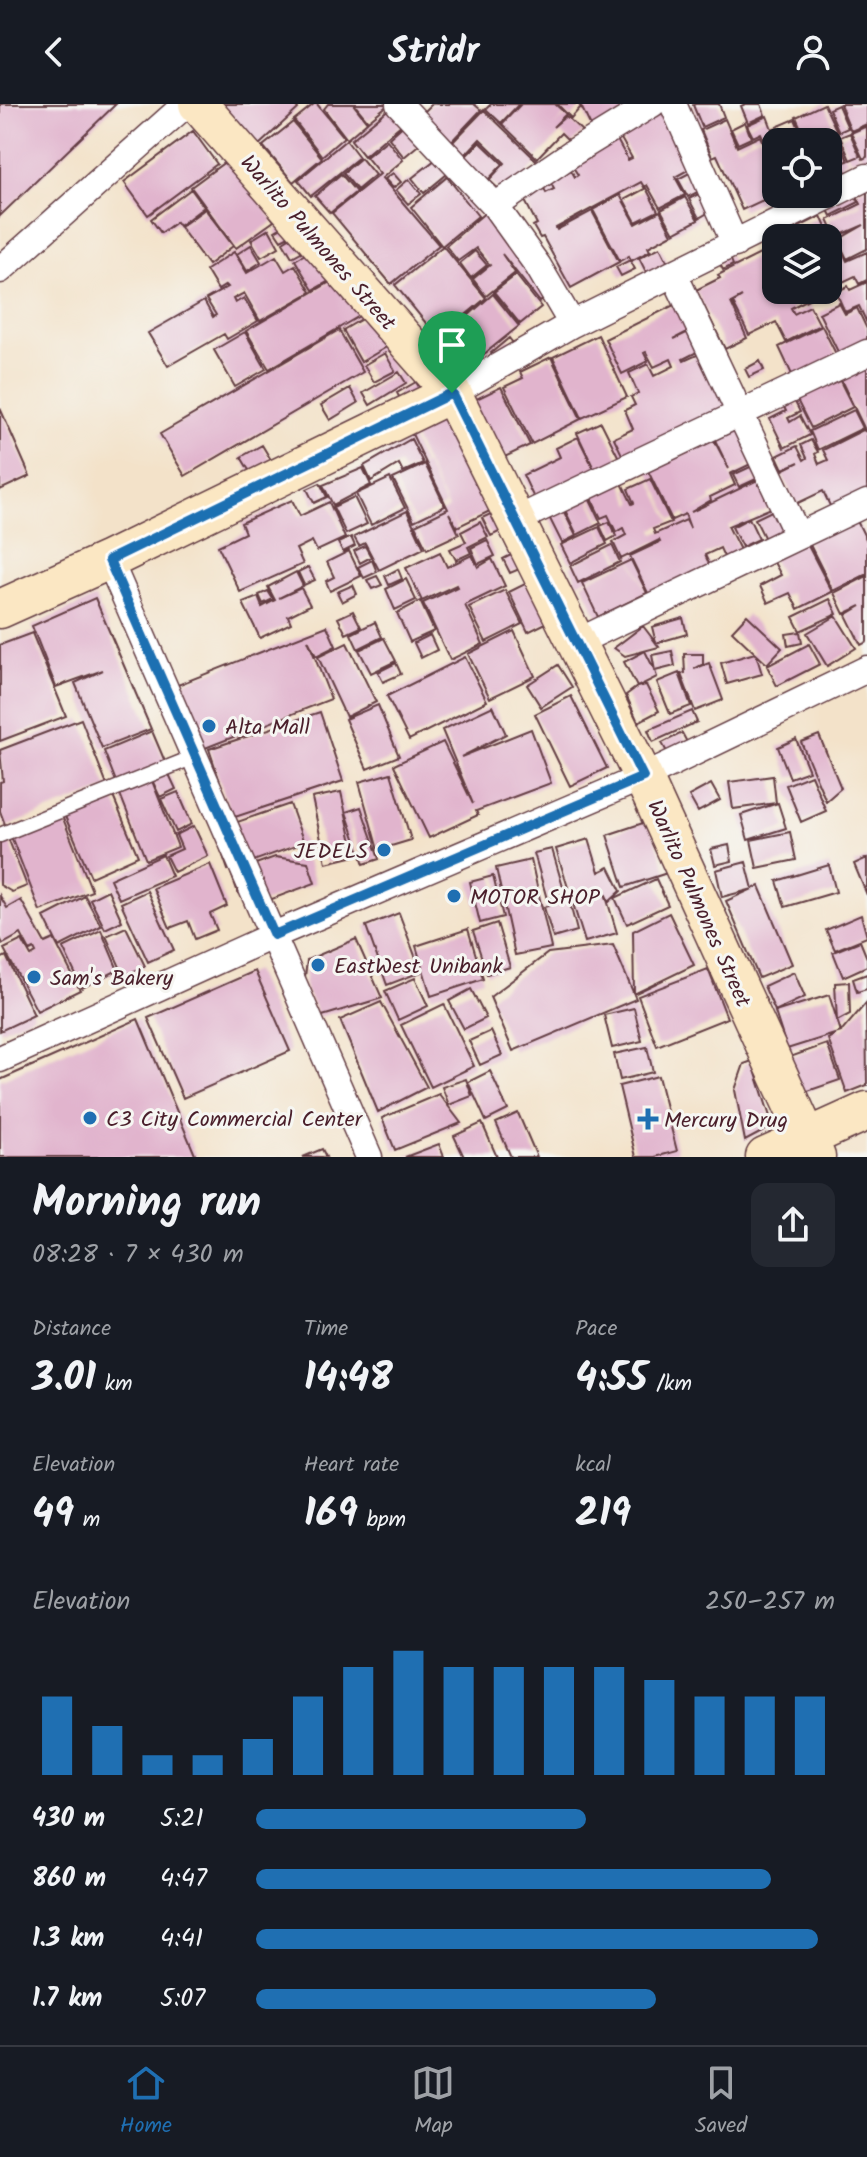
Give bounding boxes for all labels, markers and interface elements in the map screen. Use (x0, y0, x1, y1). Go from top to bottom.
text: Stridr (388, 24, 479, 81)
icon: back (32, 30, 76, 74)
icon: person (791, 30, 835, 74)
map controls (762, 128, 842, 304)
button: locate (762, 128, 842, 208)
street label: Warlito Pulmones Street (231, 148, 404, 340)
button: layers (762, 224, 842, 304)
pin (418, 311, 486, 393)
icon: arrive (430, 323, 474, 367)
place label: Alta Mall (225, 711, 310, 746)
marker: Alta Mall (200, 717, 218, 735)
street label: Warlito Pulmones Street (636, 795, 759, 1014)
place label: JEDELS (294, 835, 368, 870)
marker: JEDELS (375, 841, 393, 859)
place label: MOTOR SHOP (470, 881, 601, 916)
marker: MOTOR SHOP (445, 887, 463, 905)
place label: EastWest Unibank (334, 950, 504, 985)
marker: EastWest Unibank (309, 956, 327, 974)
place label: Sam's Bakery (50, 962, 174, 997)
marker: Sam's Bakery (25, 968, 43, 986)
place label: C3 City Commercial Center (106, 1103, 364, 1138)
place label: Mercury Drug (664, 1104, 788, 1139)
marker: C3 City Commercial Center (81, 1109, 99, 1127)
marker: Mercury Drug (639, 1110, 657, 1128)
text: Morning run (32, 1169, 261, 1239)
button: share (751, 1183, 835, 1267)
text: 08:28 · 7 × 430 m (32, 1234, 244, 1276)
text: Distance (32, 1312, 111, 1347)
text: Time (304, 1312, 348, 1347)
text: Pace (575, 1312, 617, 1347)
text: 3.01 (32, 1347, 96, 1411)
text: 14:48 (304, 1347, 393, 1411)
text: 4:55 (575, 1347, 647, 1411)
text: km (96, 1367, 133, 1402)
text: /km (647, 1367, 692, 1402)
text: Elevation (32, 1448, 115, 1483)
text: Heart rate (304, 1448, 399, 1483)
text: kcal (575, 1448, 611, 1483)
text: 49 (32, 1483, 74, 1547)
text: 169 (304, 1483, 358, 1547)
text: 219 (575, 1483, 631, 1547)
text: m (74, 1503, 100, 1538)
text: bpm (358, 1503, 406, 1538)
text: Elevation (32, 1581, 130, 1623)
text: 250–257 m (705, 1581, 835, 1623)
text: 430 m (32, 1798, 105, 1840)
text: 5:21 (160, 1798, 204, 1840)
text: 860 m (32, 1858, 106, 1900)
text: 4:47 (160, 1858, 207, 1900)
text: 1.3 km (32, 1918, 104, 1960)
text: 4:41 (160, 1918, 203, 1960)
text: 1.7 km (32, 1978, 102, 2020)
text: 5:07 (160, 1978, 205, 2020)
tab: Home (120, 2061, 172, 2144)
tab: Map (411, 2061, 455, 2144)
tab: Saved (695, 2061, 747, 2144)

